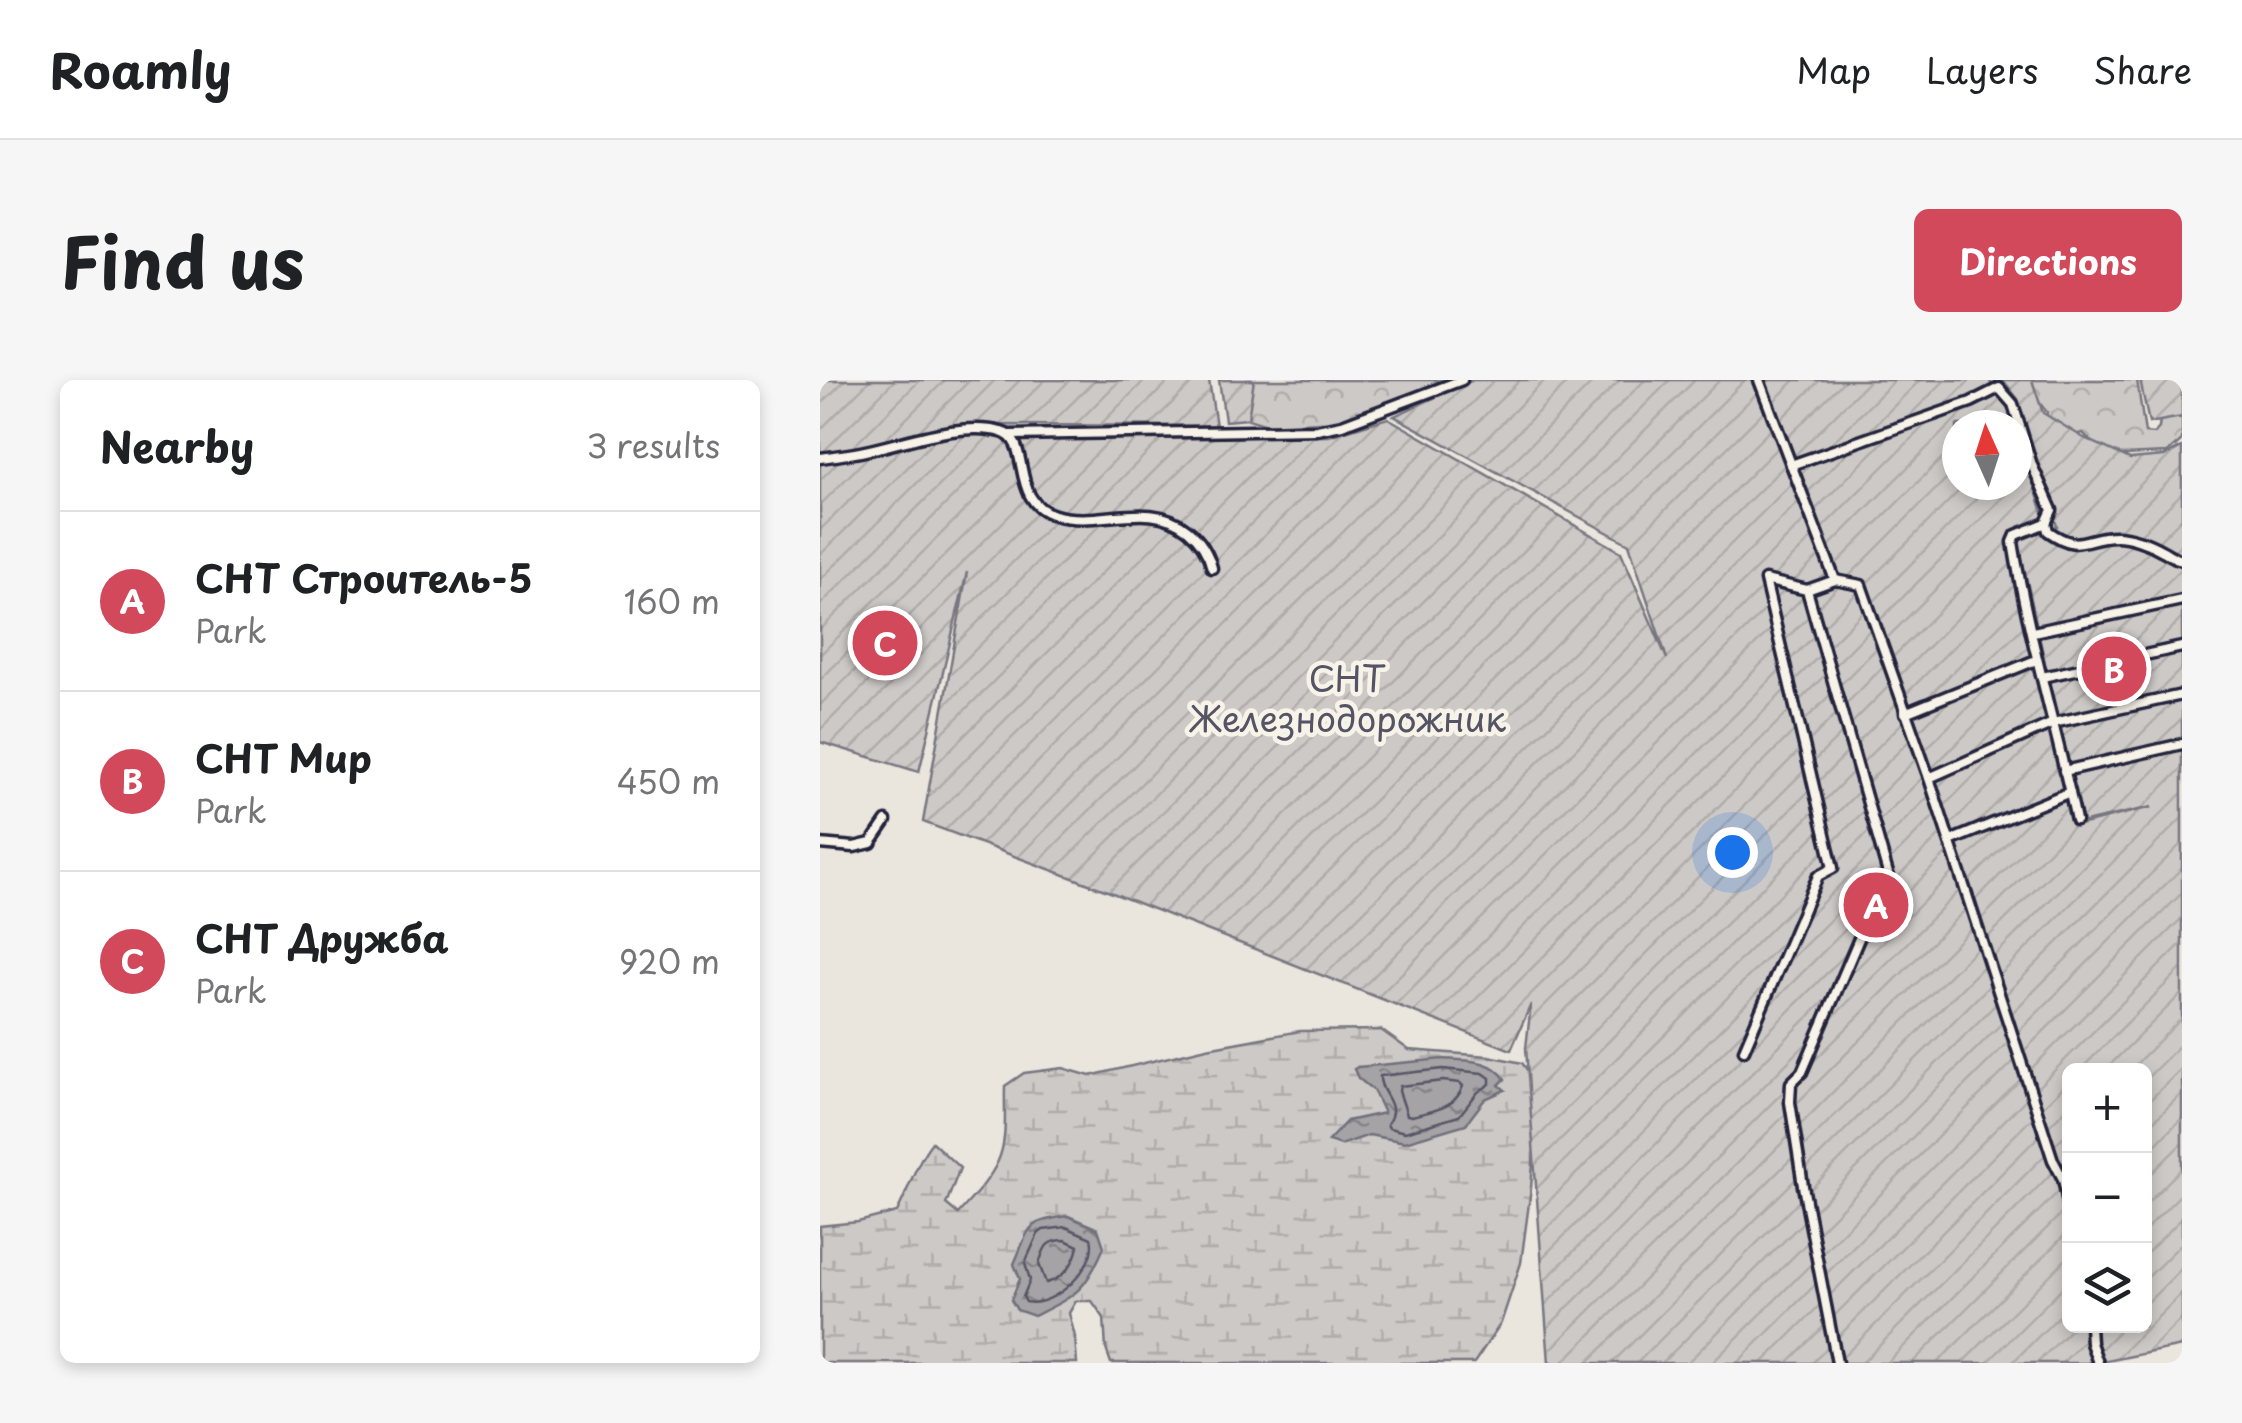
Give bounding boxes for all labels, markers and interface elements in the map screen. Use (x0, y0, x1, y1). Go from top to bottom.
text: Roamly (50, 33, 232, 105)
text: Map (1796, 43, 1871, 96)
text: Layers (1926, 43, 2038, 96)
text: Share (2093, 43, 2192, 96)
text: Find us (60, 207, 305, 313)
button: Directions (1914, 209, 2182, 312)
north arrow (1942, 410, 2032, 500)
text: Nearby (100, 414, 254, 477)
text: 3 results (586, 421, 720, 469)
text: СНТ Строитель-5 (195, 549, 533, 606)
text: A (120, 577, 145, 625)
text: 160 m (624, 577, 720, 625)
text: Park (195, 606, 267, 654)
pin: C (852, 606, 918, 680)
pin: B (2082, 632, 2146, 706)
park label: СНТ Железнодорожник (1188, 651, 1506, 744)
text: СНТ Мир (195, 729, 372, 786)
text: B (122, 757, 143, 805)
text: 450 m (617, 757, 720, 805)
text: Park (195, 786, 267, 834)
your location (1707, 827, 1758, 878)
pin: A (1844, 868, 1908, 942)
text: СНТ Дружба (195, 909, 449, 966)
text: C (120, 937, 145, 985)
text: 920 m (619, 937, 720, 985)
text: Park (195, 966, 267, 1014)
map controls (2062, 1063, 2152, 1333)
button: + (2062, 1063, 2152, 1153)
button: − (2062, 1153, 2152, 1243)
button: layers (2062, 1243, 2152, 1333)

